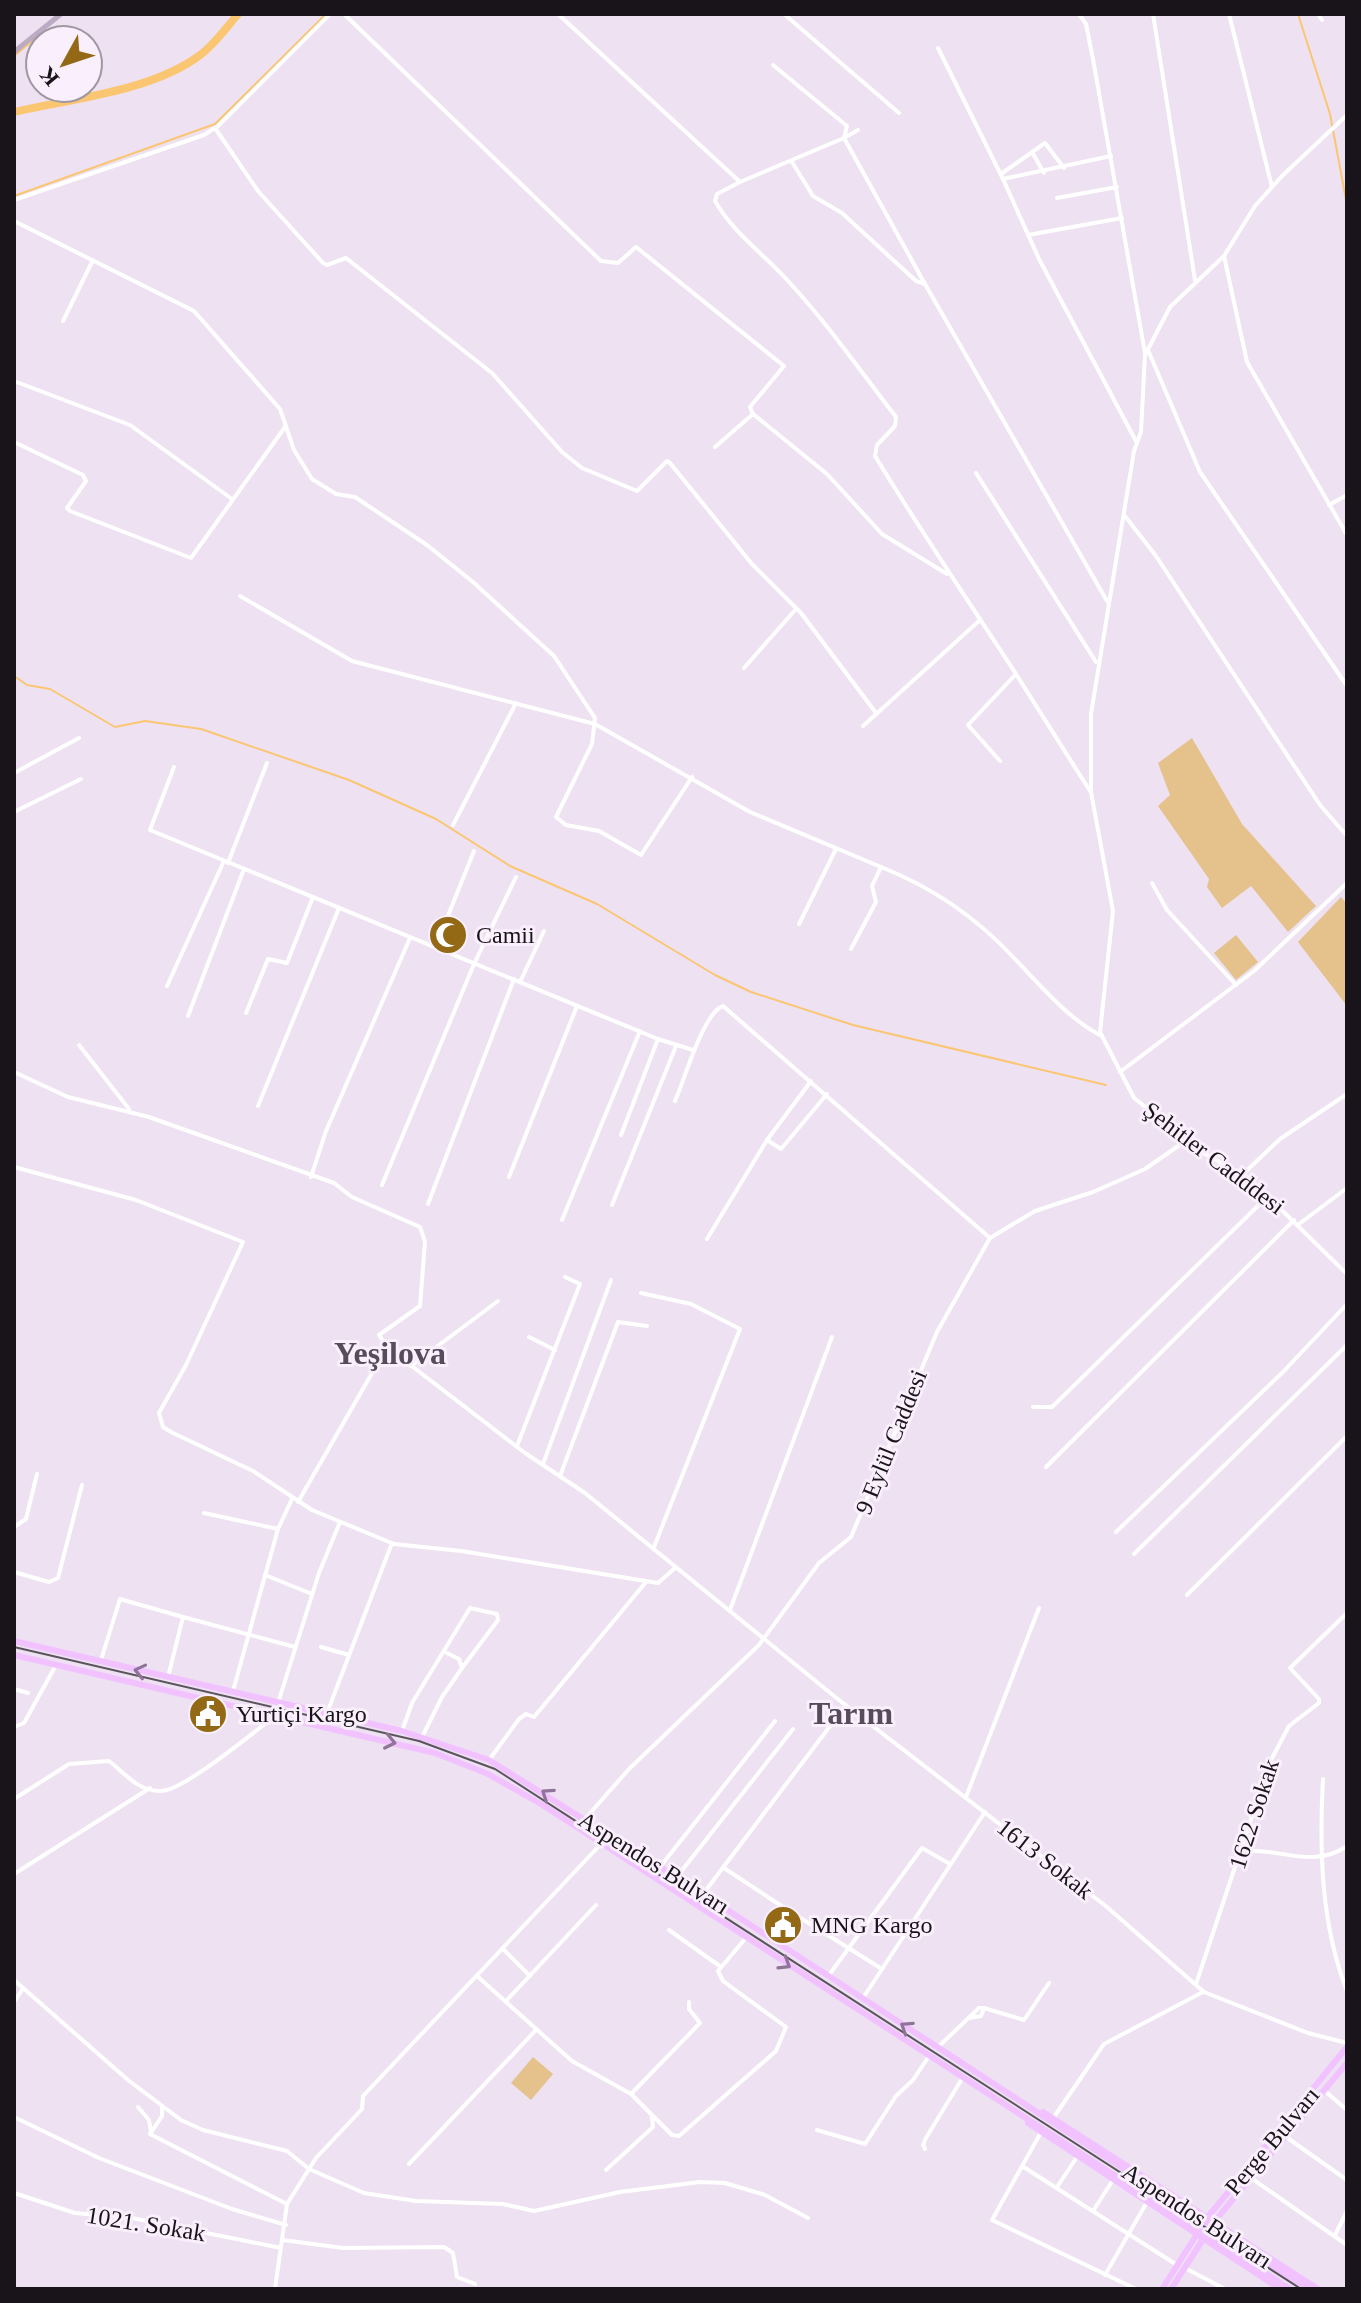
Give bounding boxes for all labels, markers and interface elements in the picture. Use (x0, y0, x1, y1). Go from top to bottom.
north arrow (24, 24, 104, 104)
text: K (34, 62, 64, 91)
mosque icon: Camii (427, 914, 469, 956)
place label: Camii (476, 922, 535, 948)
street label: Şehitler Cadddesi (1138, 1096, 1290, 1220)
district label: Yeşilova (334, 1335, 446, 1371)
street label: 9 Eylül Caddesi (850, 1366, 932, 1518)
one-way arrow (134, 1663, 147, 1680)
public building icon: Yurtiçi Kargo (187, 1693, 229, 1735)
district label: Tarım (809, 1695, 893, 1731)
place label: Yurtiçi Kargo (236, 1701, 367, 1727)
one-way arrow (383, 1733, 396, 1750)
street label: 1622 Sokak (1224, 1756, 1284, 1872)
one-way arrow (541, 1789, 555, 1804)
street label: Aspendos Bulvarı (574, 1806, 734, 1920)
street label: 1613 Sokak (992, 1814, 1098, 1904)
public building icon: MNG Kargo (762, 1904, 804, 1946)
place label: MNG Kargo (811, 1912, 933, 1938)
one-way arrow (776, 1954, 791, 1969)
one-way arrow (900, 2022, 914, 2037)
street label: Perge Bulvarı (1220, 2082, 1325, 2200)
street label: Aspendos Bulvarı (1118, 2158, 1277, 2274)
street label: 1021. Sokak (85, 2202, 207, 2246)

